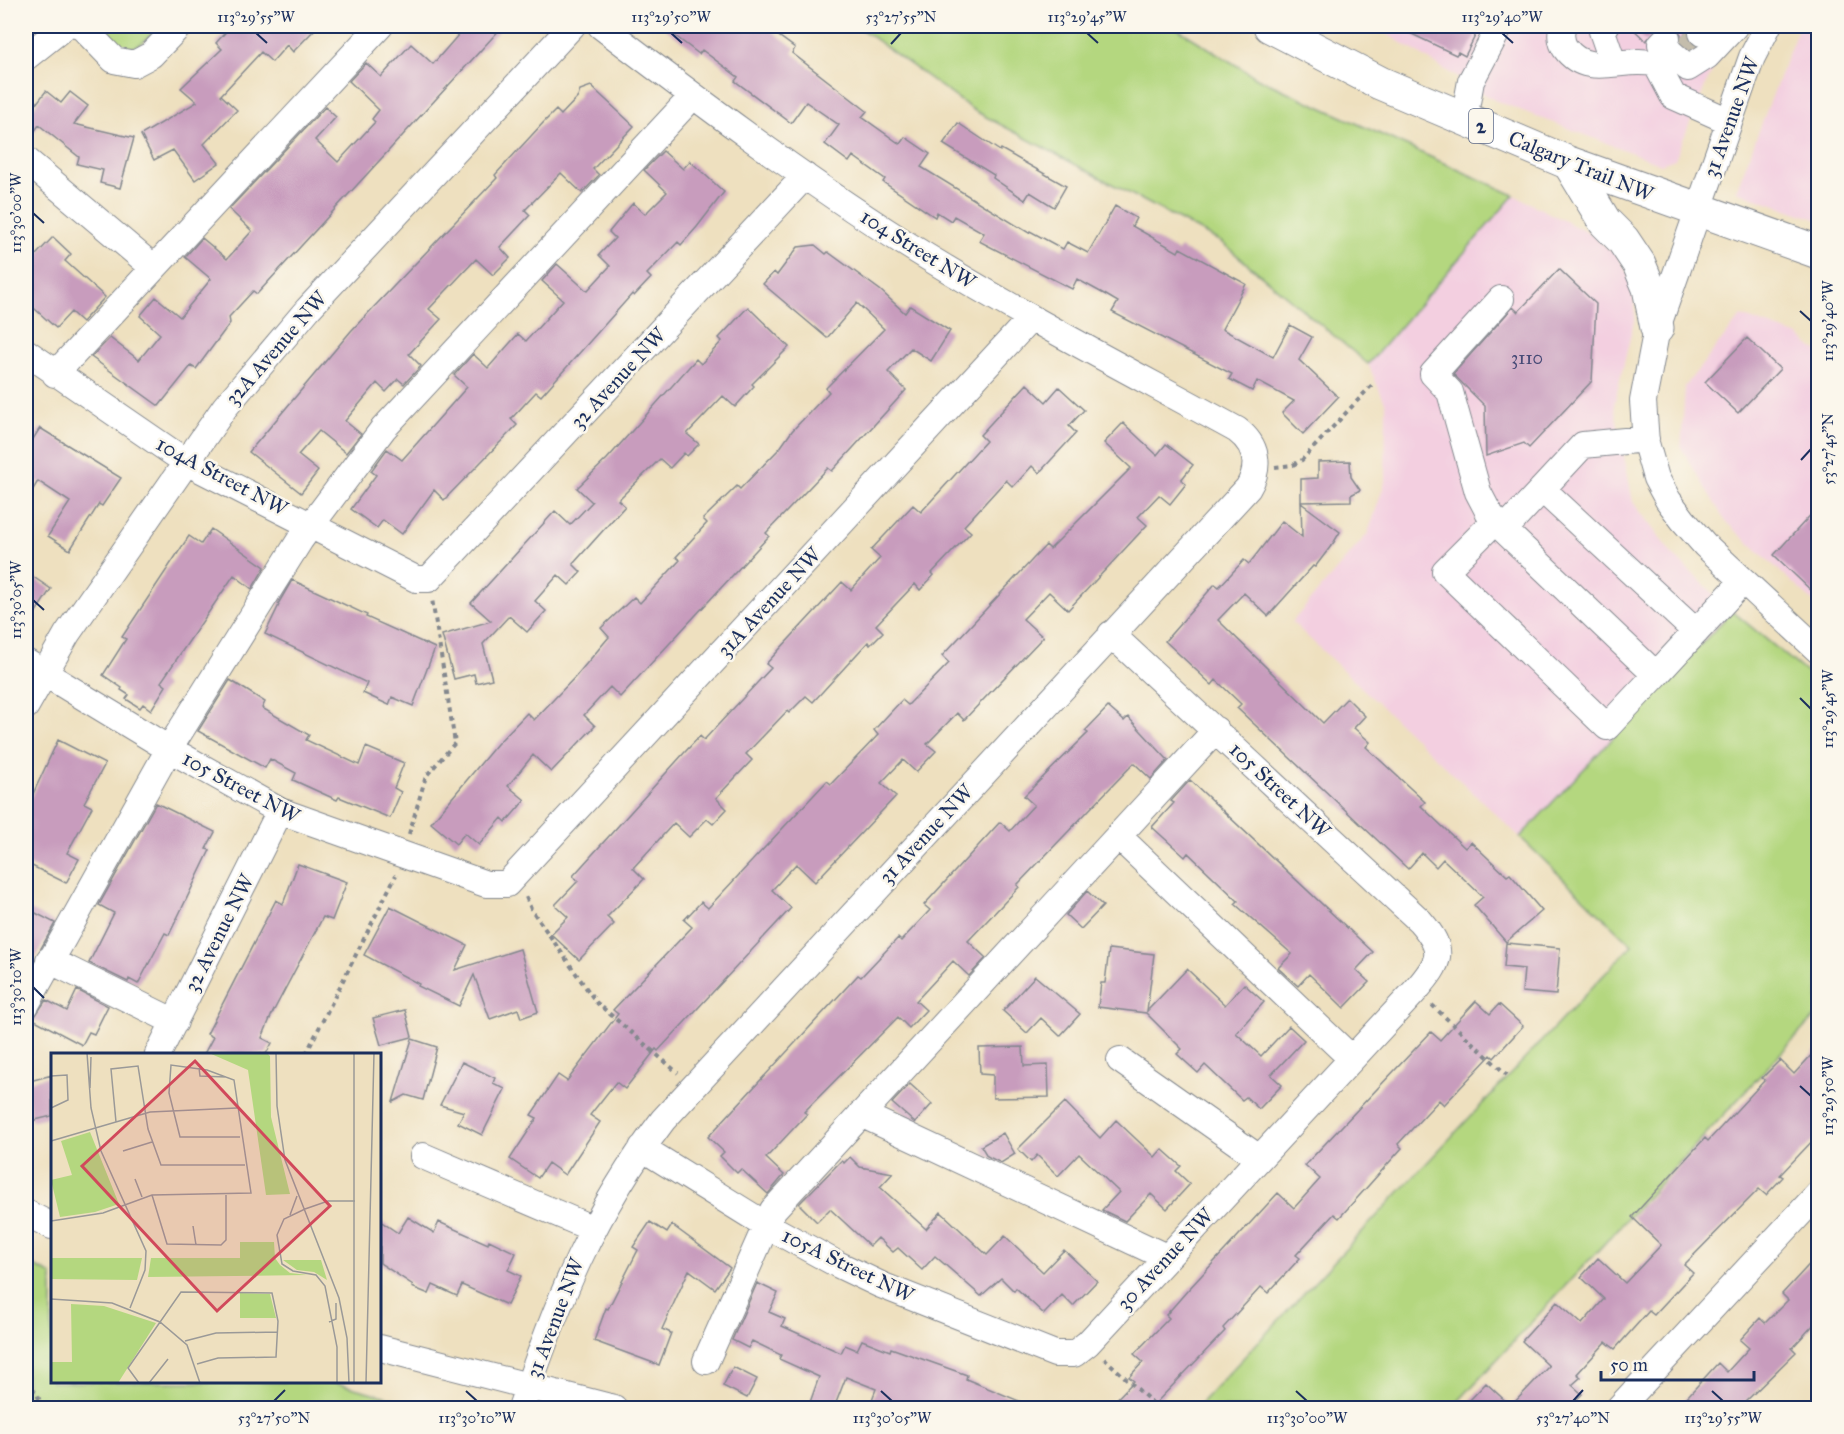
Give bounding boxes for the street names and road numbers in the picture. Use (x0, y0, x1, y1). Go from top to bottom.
street label: 31 Avenue NW (1697, 52, 1765, 181)
road number: 2 (1469, 109, 1493, 143)
street label: Calgary Trail NW (1505, 125, 1658, 207)
street label: 104 Street NW (856, 203, 981, 295)
street label: 32A Avenue NW (219, 285, 333, 410)
street label: 32 Avenue NW (565, 321, 672, 434)
street label: 104A Street NW (152, 430, 293, 522)
street label: 31A Avenue NW (712, 541, 827, 662)
street label: 105 Street NW (1224, 736, 1337, 844)
street label: 105 Street NW (178, 745, 305, 829)
street label: 31 Avenue NW (873, 778, 979, 889)
street label: 32 Avenue NW (178, 869, 260, 996)
street label: 30 Avenue NW (1111, 1202, 1220, 1316)
street label: 105A Street NW (778, 1222, 919, 1309)
street label: 31 Avenue NW (520, 1253, 590, 1382)

